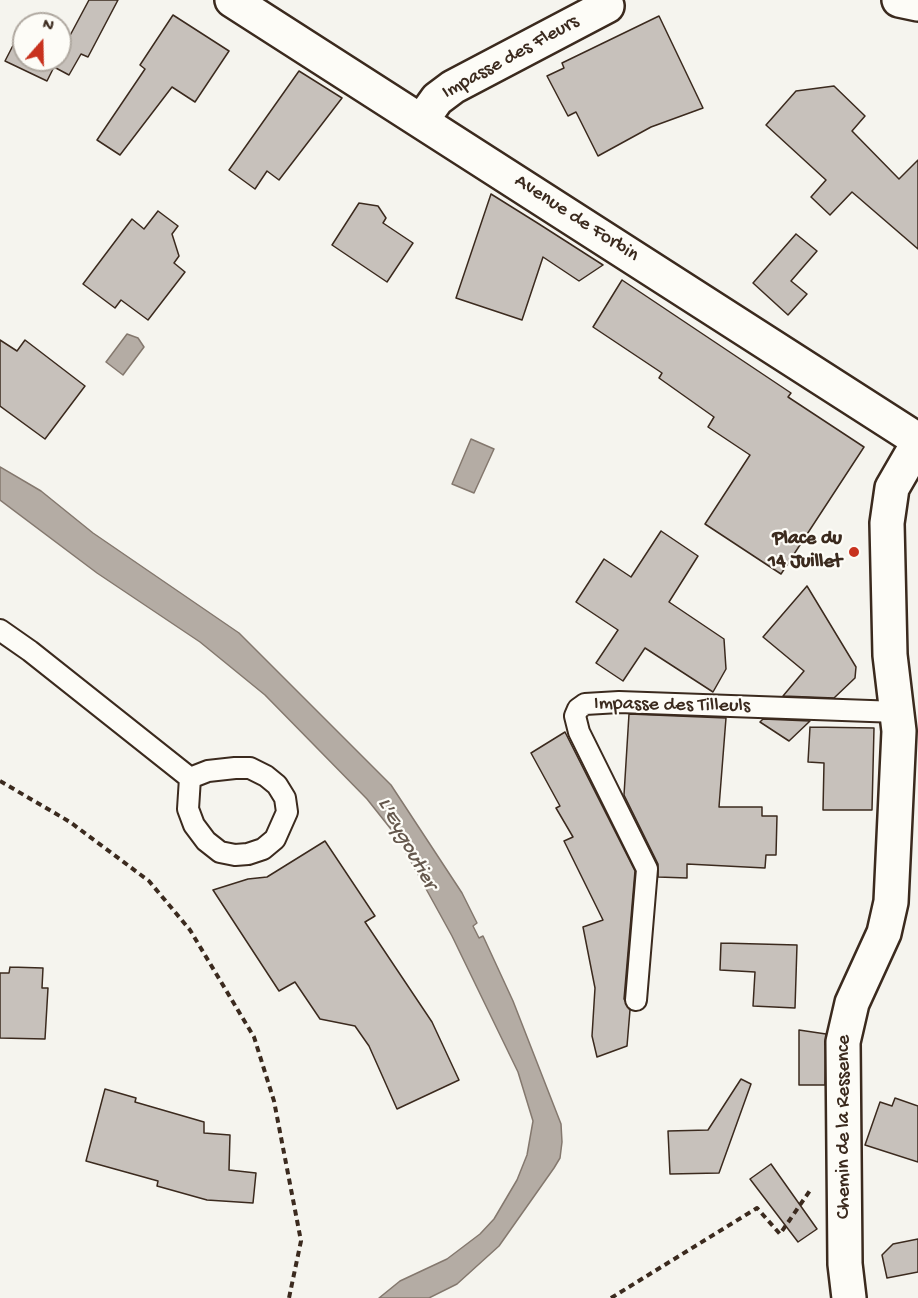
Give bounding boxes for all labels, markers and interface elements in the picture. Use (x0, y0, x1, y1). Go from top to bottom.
street label: Impasse des Fleurs (438, 10, 584, 106)
north arrow (12, 12, 72, 72)
text: N (39, 16, 56, 37)
street label: Avenue de Forbin (509, 170, 643, 268)
place label: Place du 14 Juillet (768, 528, 842, 575)
marker: Place du 14 Juillet (847, 545, 861, 559)
street label: Impasse des Tilleuls (594, 693, 750, 719)
water label: L'Eygoutier (371, 794, 441, 894)
street label: Chemin de la Ressence (833, 1035, 857, 1219)

